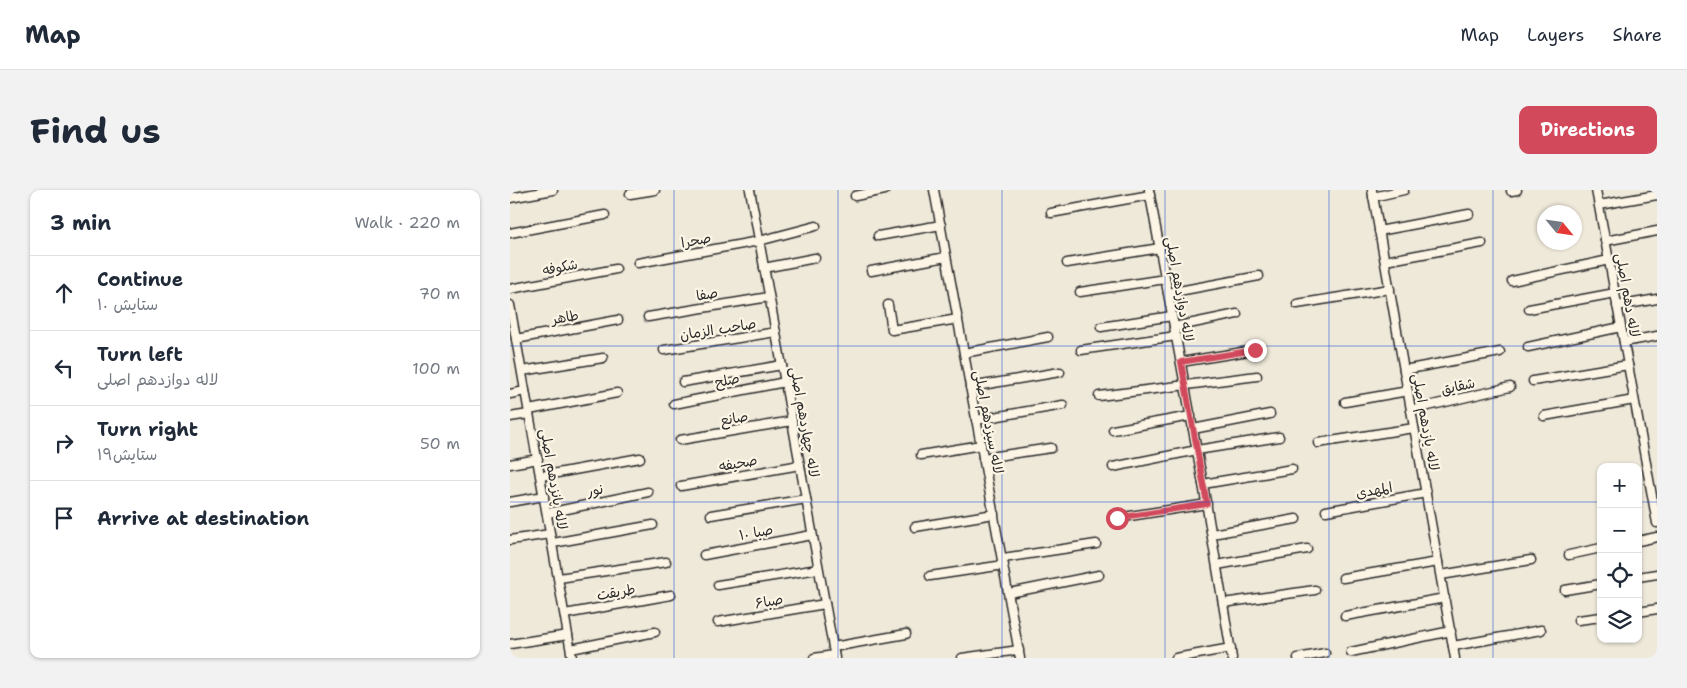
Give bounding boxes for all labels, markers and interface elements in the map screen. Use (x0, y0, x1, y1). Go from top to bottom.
text: Map (25, 19, 81, 51)
text: Map (1461, 23, 1499, 47)
text: Layers (1527, 23, 1584, 47)
text: Share (1612, 23, 1662, 47)
button: Directions (1519, 106, 1657, 154)
text: Find us (30, 107, 161, 154)
north arrow (1537, 205, 1582, 250)
text: 3 min (50, 209, 111, 237)
text: Walk · 220 m (354, 212, 460, 233)
street label: صحرا (679, 228, 713, 252)
street label: لاله دوازدهم اصلی (1160, 235, 1198, 343)
street label: لاله دهم اصلی (1610, 252, 1644, 339)
street label: شکوفه (541, 255, 579, 279)
text: Continue (97, 267, 183, 292)
icon: ahead (50, 279, 78, 307)
text: 70 m (419, 283, 460, 304)
street label: صفا (695, 283, 719, 305)
text: ستایش ۱۰ (97, 294, 158, 315)
street label: طاهر (549, 306, 580, 328)
street label: صاحب الزمان (679, 314, 757, 344)
route end (1244, 339, 1267, 362)
text: Turn left (97, 342, 183, 367)
icon: left (50, 354, 78, 382)
text: 100 m (412, 358, 460, 379)
street label: لاله چهاردهم اصلی (784, 365, 824, 479)
text: لاله دوازدهم اصلی (97, 369, 219, 390)
street label: صلح (713, 369, 741, 392)
street label: لاله سیزدهم اصلی (968, 369, 1008, 476)
street label: لاله یازدهم اصلی (1407, 372, 1443, 472)
street label: شقایق (1439, 373, 1477, 399)
street label: صانع (719, 407, 750, 431)
text: Turn right (97, 417, 198, 442)
street label: لاله پانزدهم اصلی (534, 427, 572, 531)
icon: right (50, 429, 78, 457)
text: 50 m (420, 433, 460, 454)
text: ستایش۱۹ (97, 444, 157, 465)
street label: صحیفه (717, 451, 759, 475)
map controls (1597, 463, 1642, 643)
button: + (1597, 463, 1642, 508)
street label: المهدی (1354, 478, 1394, 502)
street label: نور (584, 480, 605, 501)
icon: arrive (50, 504, 78, 532)
text: Arrive at destination (97, 506, 309, 531)
route start (1106, 507, 1129, 530)
button: − (1597, 508, 1642, 553)
street label: صبا ۱۰ (737, 520, 775, 544)
button: locate (1597, 553, 1642, 598)
street label: طریقت (595, 580, 637, 604)
street label: صبا۶ (753, 590, 785, 612)
button: layers (1597, 598, 1642, 643)

